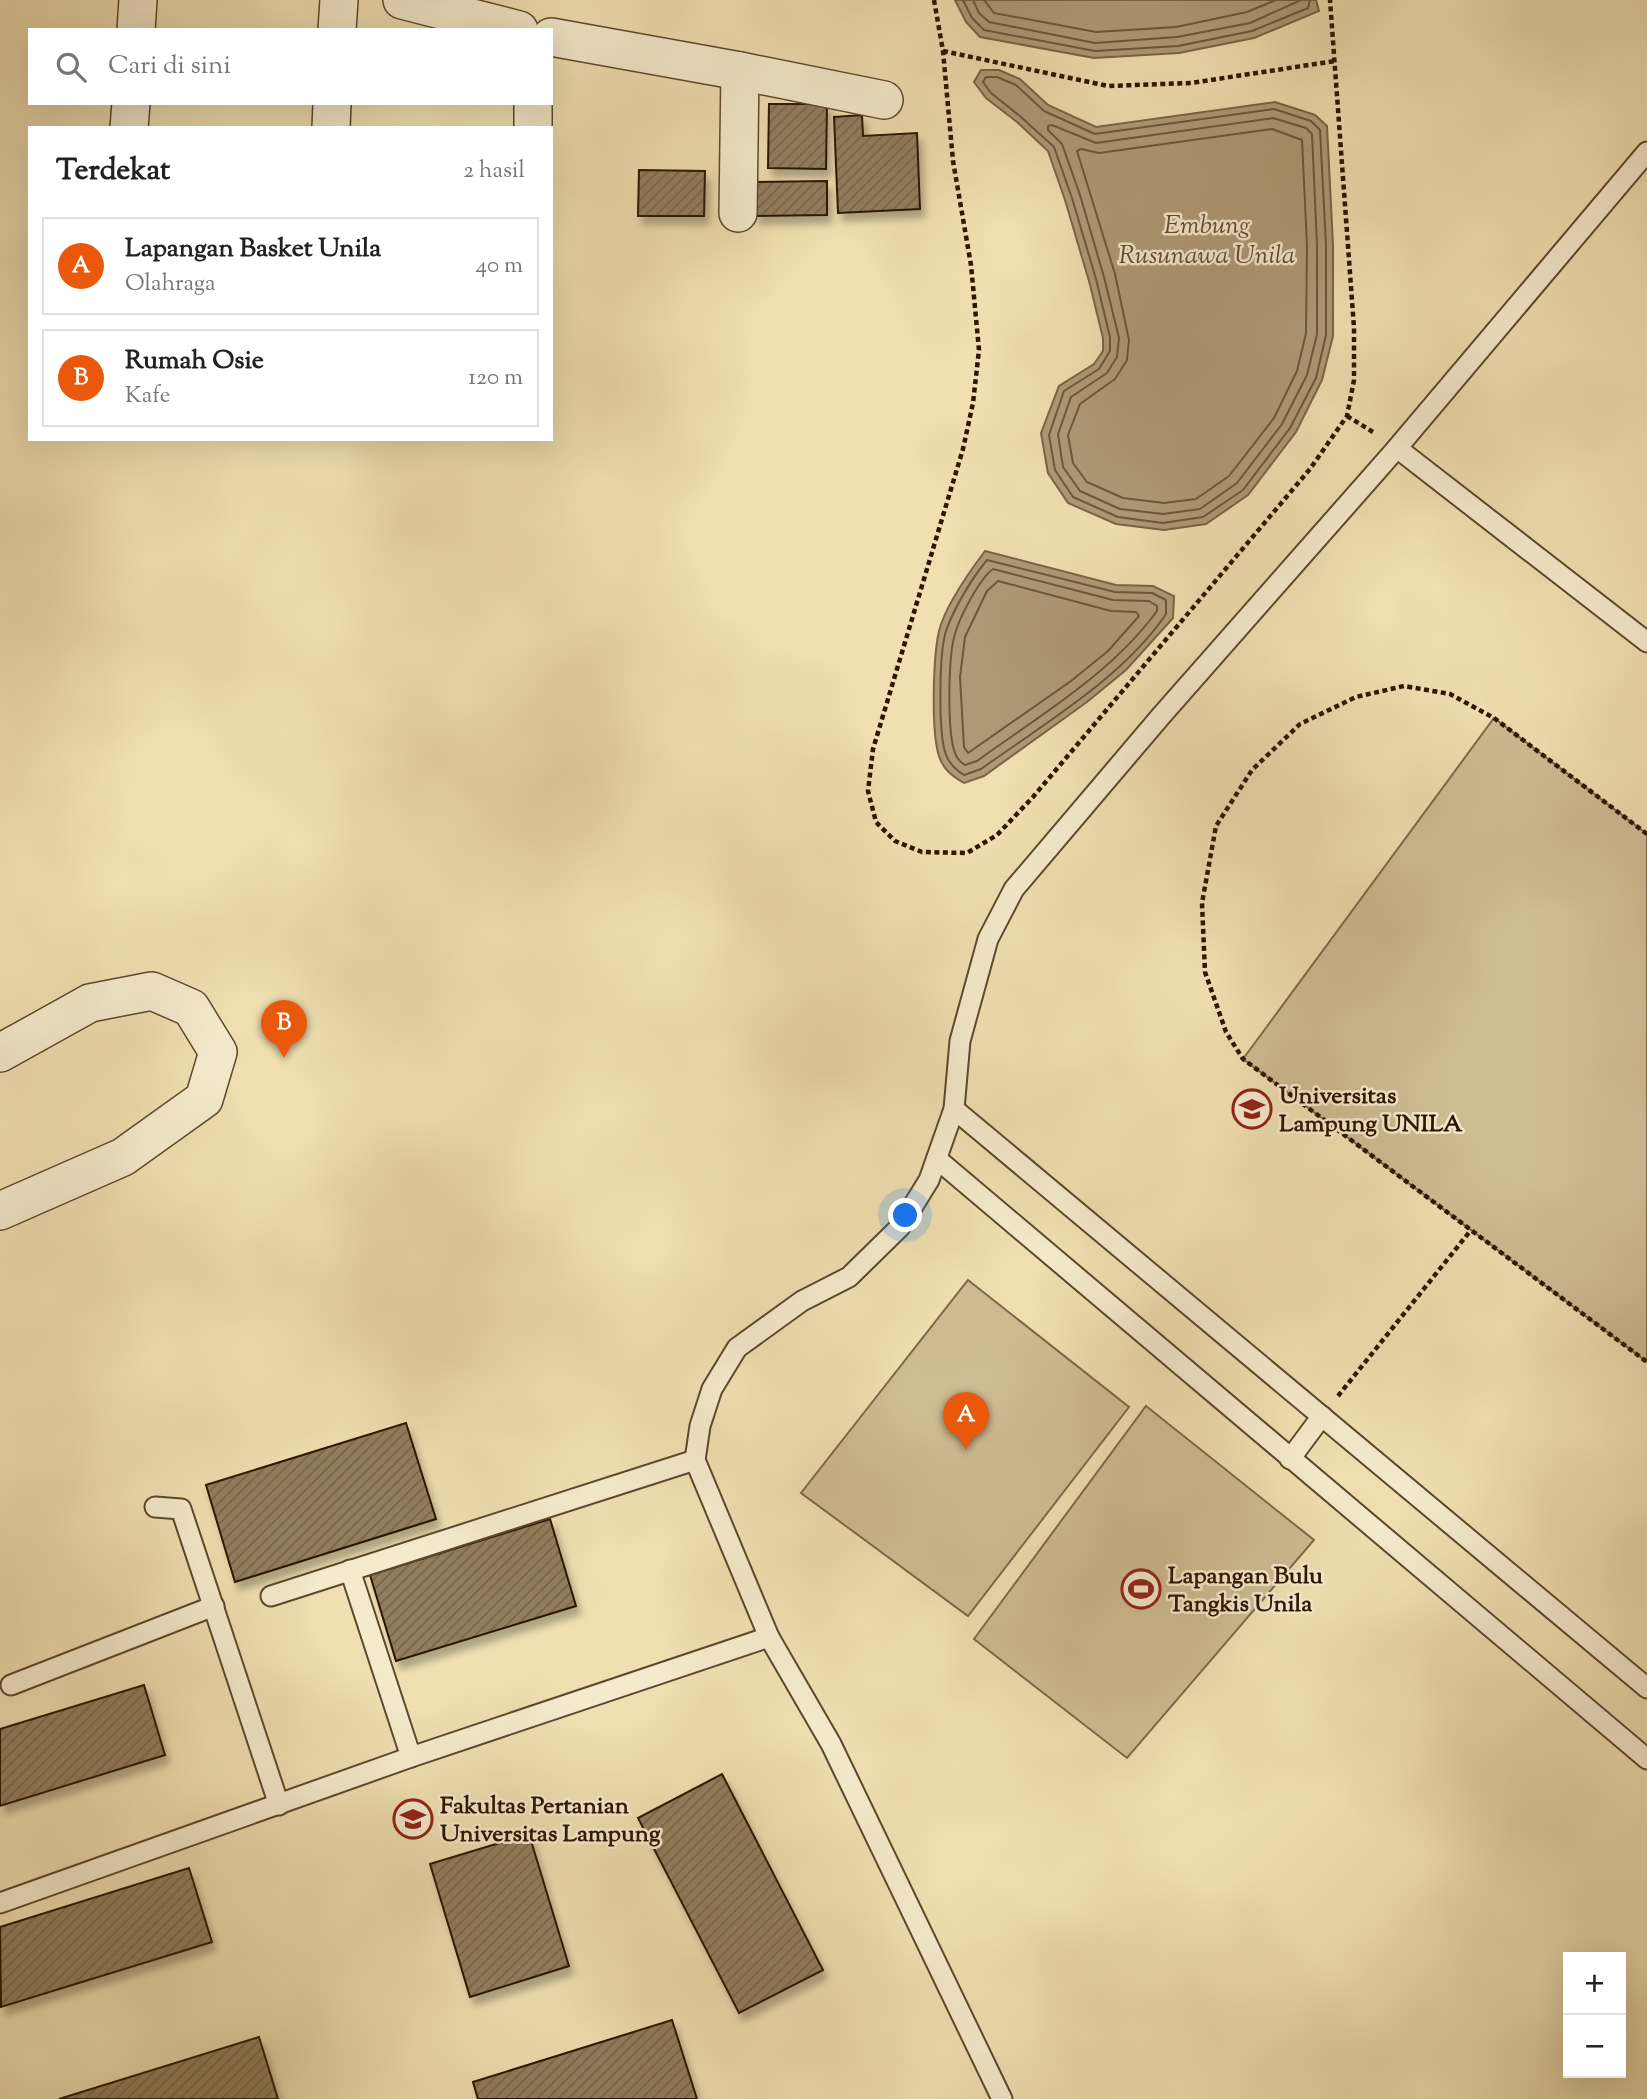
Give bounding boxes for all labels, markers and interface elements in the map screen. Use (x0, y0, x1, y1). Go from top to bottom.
search box (28, 28, 553, 105)
icon: search (52, 48, 90, 86)
text: Cari di sini (108, 48, 231, 85)
text: Terdekat (56, 150, 170, 193)
text: 2 hasil (463, 155, 525, 188)
water label: Embung Rusunawa Unila (1119, 208, 1295, 275)
text: Lapangan Basket Unila (125, 231, 381, 268)
text: A (72, 250, 90, 283)
text: 40 m (476, 250, 523, 283)
text: Olahraga (125, 268, 216, 301)
text: Rumah Osie (125, 343, 264, 380)
text: B (74, 362, 88, 395)
text: 120 m (468, 362, 523, 395)
text: Kafe (125, 380, 170, 413)
pin: B (261, 1000, 307, 1058)
place label: Universitas Lampung UNILA (1279, 1080, 1463, 1142)
school or university icon: Universitas Lampung UNILA (1231, 1088, 1273, 1130)
your location (888, 1198, 922, 1232)
pin: A (943, 1392, 989, 1450)
place label: Lapangan Bulu Tangkis Unila (1168, 1560, 1323, 1622)
sports icon: Lapangan Bulu Tangkis Unila (1120, 1568, 1162, 1610)
place label: Fakultas Pertanian Universitas Lampung (440, 1790, 661, 1852)
school or university icon: Fakultas Pertanian Universitas Lampung (392, 1798, 434, 1840)
map controls (1563, 1952, 1626, 2078)
button: + (1563, 1952, 1626, 2015)
button: − (1563, 2015, 1626, 2078)

